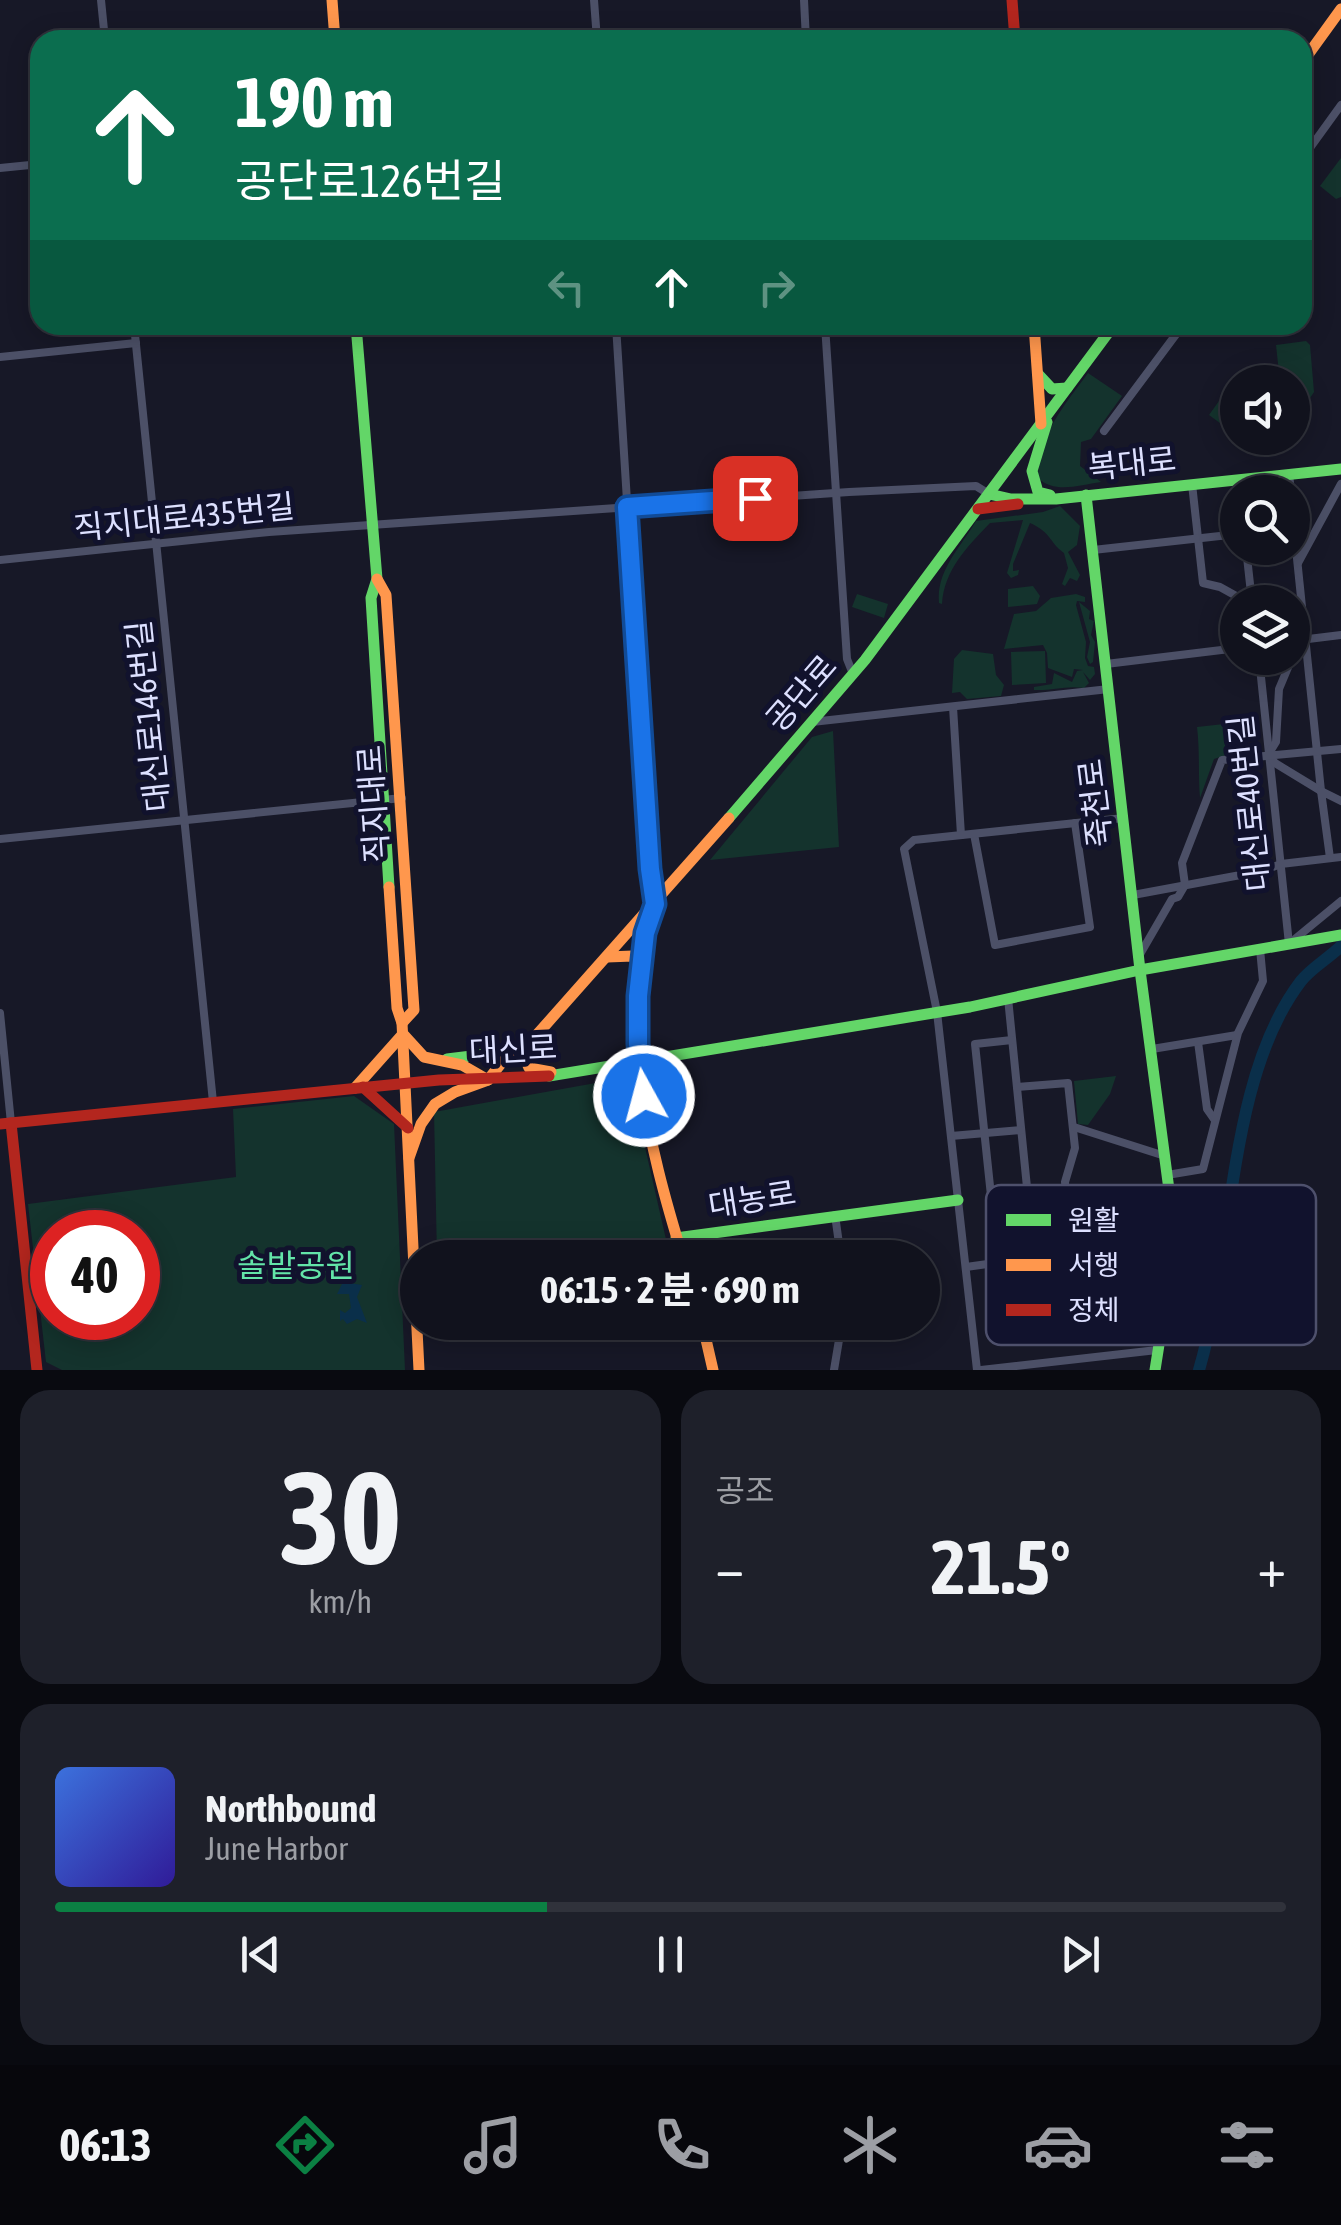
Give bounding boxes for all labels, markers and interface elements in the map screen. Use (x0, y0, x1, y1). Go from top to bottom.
text: 190 m (235, 62, 394, 142)
icon: ahead (70, 70, 200, 200)
text: 공단로126번길 (235, 155, 505, 207)
icon: left (539, 260, 594, 315)
icon: ahead (644, 260, 699, 315)
icon: right (749, 260, 804, 315)
map controls (1220, 365, 1310, 675)
button: sound (1220, 365, 1310, 455)
street label: 복대로 (1086, 440, 1178, 486)
pin (713, 456, 798, 541)
icon: arrive (728, 471, 783, 526)
button: search (1220, 475, 1310, 565)
street label: 직지대로435번길 (72, 487, 296, 547)
button: layers (1220, 585, 1310, 675)
street label: 대신로146번길 (120, 618, 176, 814)
street label: 공단로 (758, 648, 844, 738)
street label: 대신로40번길 (1221, 713, 1277, 893)
street label: 직지대로 (350, 744, 396, 864)
street label: 죽천로 (1071, 757, 1119, 849)
street label: 대신로 (468, 1028, 558, 1070)
position arrow (592, 1044, 696, 1148)
street label: 대농로 (705, 1174, 799, 1224)
legend (986, 1185, 1316, 1345)
text: 원활 (1068, 1204, 1120, 1236)
speed limit sign: 40 (30, 1210, 160, 1340)
park label: 솔밭공원 (237, 1247, 355, 1284)
text: 서행 (1068, 1249, 1120, 1281)
text: 06:15 · 2 분 · 690 m (540, 1268, 800, 1311)
text: 정체 (1068, 1294, 1120, 1326)
text: 30 (279, 1443, 401, 1592)
text: 공조 (716, 1472, 774, 1509)
text: 21.5° (931, 1524, 1071, 1610)
text: − (716, 1536, 744, 1599)
text: + (1257, 1536, 1286, 1599)
text: km/h (309, 1583, 372, 1620)
text: Northbound (205, 1787, 376, 1830)
text: June Harbor (205, 1830, 348, 1867)
icon: previous (233, 1927, 288, 1982)
icon: pause (643, 1927, 698, 1982)
icon: next (1053, 1927, 1108, 1982)
icon: directions (270, 2110, 340, 2180)
icon: music (458, 2110, 528, 2180)
icon: phone (647, 2110, 717, 2180)
icon: climate (835, 2110, 905, 2180)
icon: car (1023, 2110, 1093, 2180)
icon: filters (1212, 2110, 1282, 2180)
text: 06:13 (59, 2119, 152, 2171)

